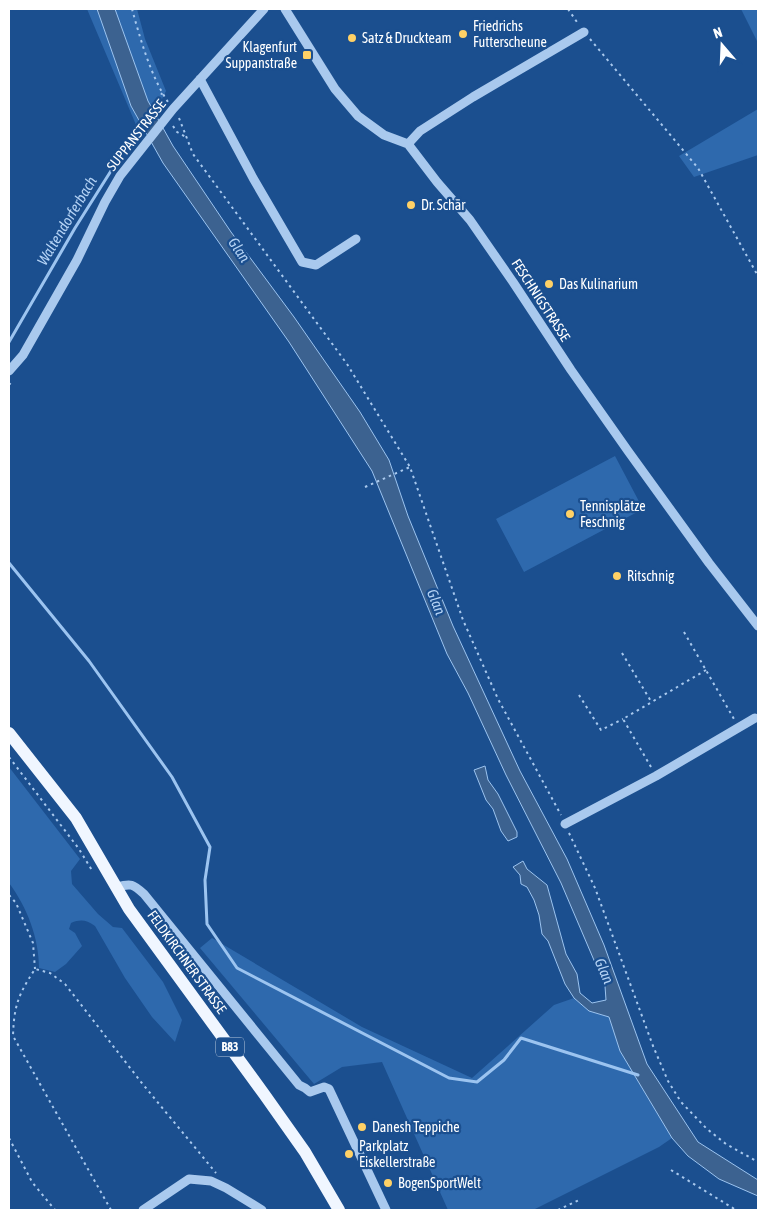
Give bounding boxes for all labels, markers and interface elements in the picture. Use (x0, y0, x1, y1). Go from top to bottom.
place label: Friedrichs Futterscheune (473, 18, 547, 50)
north arrow (697, 20, 747, 70)
text: N (711, 24, 724, 42)
marker: Friedrichs Futterscheune (457, 28, 469, 40)
place label: Satz & Druckteam (362, 30, 452, 46)
marker: Satz & Druckteam (346, 32, 358, 44)
place label: Klagenfurt Suppanstraße (226, 39, 297, 71)
marker: Klagenfurt Suppanstraße (301, 49, 313, 61)
street label: SUPPANSTRASSE (103, 96, 169, 174)
water label: Waltendorferbach (33, 173, 100, 268)
place label: Dr. Schär (421, 197, 466, 213)
marker: Dr. Schär (405, 199, 417, 211)
water label: Glan (225, 234, 254, 265)
street label: FESCHNIGSTRASSE (508, 256, 574, 344)
place label: Das Kulinarium (559, 276, 638, 292)
marker: Das Kulinarium (543, 278, 555, 290)
place label: Tennisplätze Feschnig (580, 498, 646, 530)
marker: Tennisplätze Feschnig (564, 508, 576, 520)
place label: Ritschnig (627, 568, 674, 584)
marker: Ritschnig (611, 570, 623, 582)
water label: Glan (424, 587, 449, 617)
street label: FELDKIRCHNER STRASSE (144, 907, 230, 1017)
water label: Glan (592, 956, 617, 986)
road number: B83 (216, 1038, 244, 1056)
place label: Danesh Teppiche (372, 1119, 460, 1135)
marker: Danesh Teppiche (356, 1121, 368, 1133)
place label: Parkplatz Eiskellerstraße (359, 1138, 435, 1170)
marker: Parkplatz Eiskellerstraße (343, 1148, 355, 1160)
place label: BogenSportWelt (398, 1175, 481, 1191)
marker: BogenSportWelt (382, 1177, 394, 1189)

